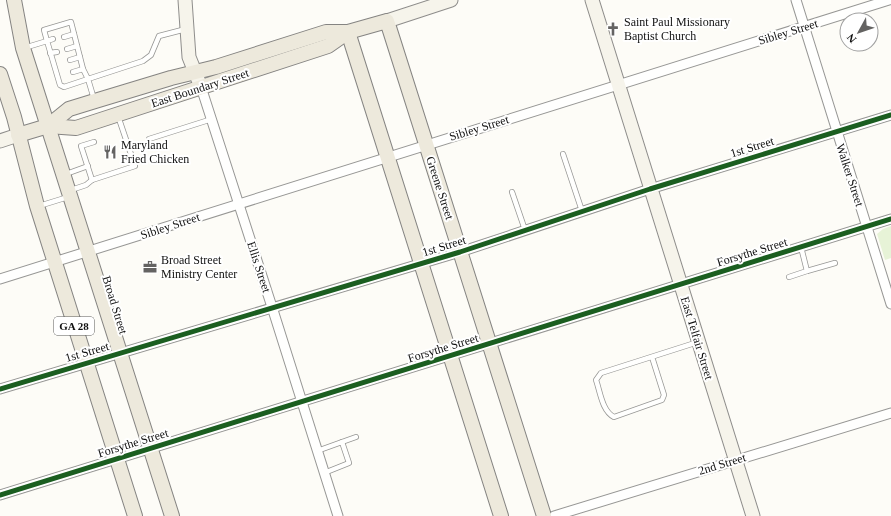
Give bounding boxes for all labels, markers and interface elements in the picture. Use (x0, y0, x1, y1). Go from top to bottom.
north arrow (839, 12, 879, 52)
place label: Saint Paul Missionary Baptist Church (624, 15, 730, 43)
street label: Sibley Street (756, 16, 820, 48)
church icon: Saint Paul Missionary Baptist Church (605, 21, 621, 37)
text: N (844, 31, 858, 45)
street label: East Boundary Street (149, 65, 251, 110)
street label: Sibley Street (447, 112, 511, 144)
street label: 1st Street (728, 134, 776, 160)
place label: Maryland Fried Chicken (121, 138, 189, 166)
street label: Walker Street (833, 142, 867, 209)
restaurant icon: Maryland Fried Chicken (102, 144, 118, 160)
street label: Greene Street (423, 155, 457, 222)
street label: Sibley Street (139, 210, 202, 242)
street label: 1st Street (420, 233, 468, 259)
street label: Forsythe Street (715, 234, 790, 269)
street label: Ellis Street (244, 240, 274, 295)
place label: Broad Street Ministry Center (161, 253, 237, 281)
office icon: Broad Street Ministry Center (142, 259, 158, 275)
street label: Broad Street (99, 274, 131, 337)
street label: East Telfair Street (678, 295, 716, 382)
road number: GA 28 (54, 317, 94, 335)
street label: Forsythe Street (406, 330, 481, 365)
street label: 1st Street (63, 339, 111, 365)
street label: Forsythe Street (96, 425, 171, 460)
street label: 2nd Street (697, 450, 748, 478)

